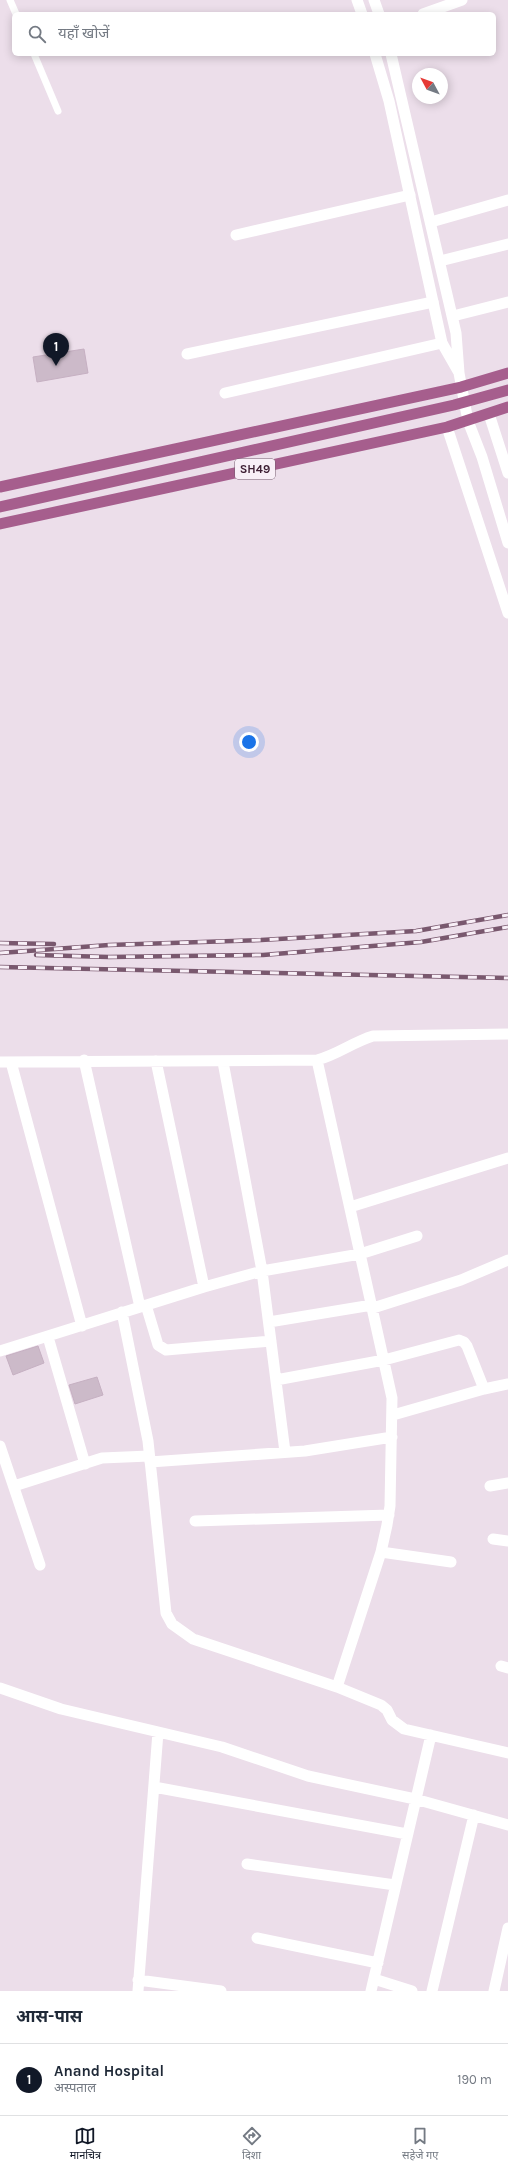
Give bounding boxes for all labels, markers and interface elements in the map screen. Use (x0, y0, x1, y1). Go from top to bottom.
search box (12, 12, 496, 56)
icon: search (26, 23, 48, 45)
text: यहाँ खोजें (58, 24, 109, 42)
north arrow (412, 68, 448, 104)
pin: 1 (43, 333, 69, 366)
road number: SH49 (235, 459, 275, 479)
your location (239, 732, 259, 752)
text: आस-पास (16, 2006, 82, 2026)
text: Anand Hospital (54, 2062, 164, 2080)
text: 1 (27, 2072, 31, 2087)
text: 190 m (457, 2072, 492, 2087)
text: अस्पताल (54, 2080, 96, 2095)
tab: मानचित्र (70, 2125, 101, 2163)
tab: दिशा (241, 2125, 263, 2163)
tab: सहेजे गए (402, 2125, 438, 2163)

